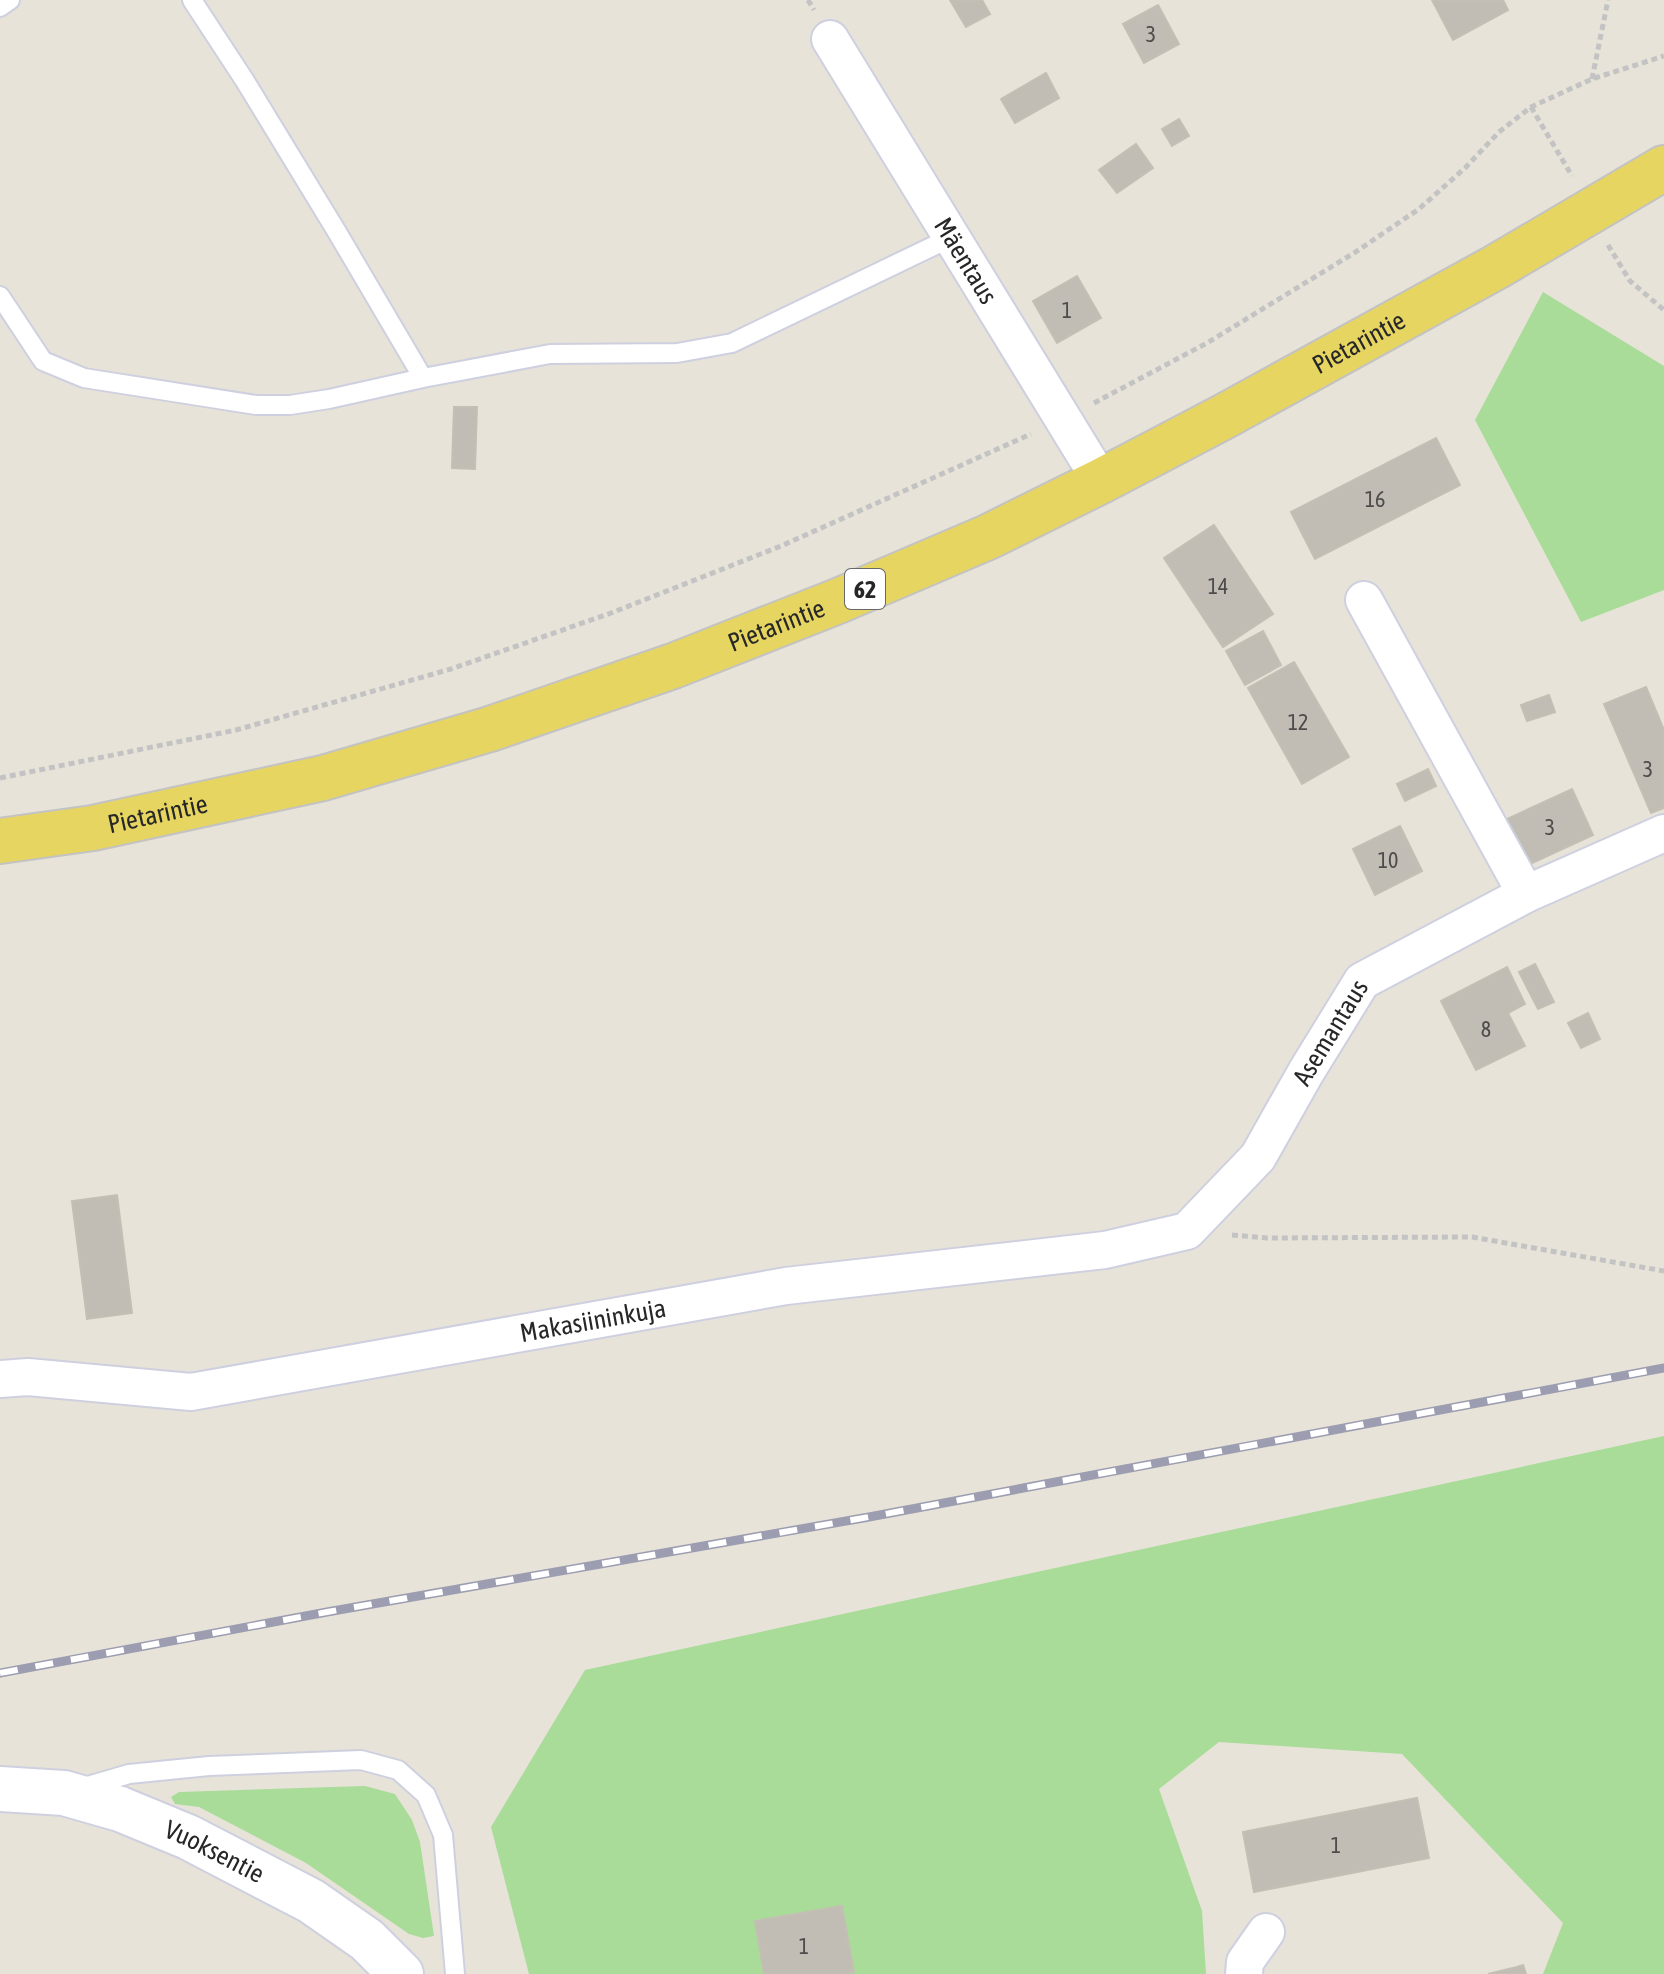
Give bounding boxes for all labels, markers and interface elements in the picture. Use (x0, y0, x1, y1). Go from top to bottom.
house number: 3 (1146, 21, 1156, 47)
street label: Mäentaus (928, 212, 1004, 309)
house number: 1 (1062, 297, 1072, 323)
street label: Pietarintie (1307, 305, 1410, 380)
house number: 16 (1365, 486, 1385, 512)
road number: 62 (845, 569, 885, 609)
house number: 14 (1208, 573, 1228, 599)
street label: Pietarintie (724, 593, 829, 658)
house number: 12 (1288, 709, 1308, 735)
house number: 3 (1643, 756, 1653, 782)
street label: Pietarintie (105, 789, 210, 839)
house number: 3 (1545, 814, 1555, 840)
house number: 10 (1378, 847, 1398, 873)
street label: Asemantaus (1287, 974, 1374, 1090)
house number: 8 (1481, 1016, 1491, 1042)
street label: Makasiininkuja (518, 1293, 668, 1348)
street label: Vuoksentie (160, 1814, 269, 1889)
house number: 1 (1331, 1832, 1341, 1858)
house number: 1 (799, 1933, 809, 1959)

